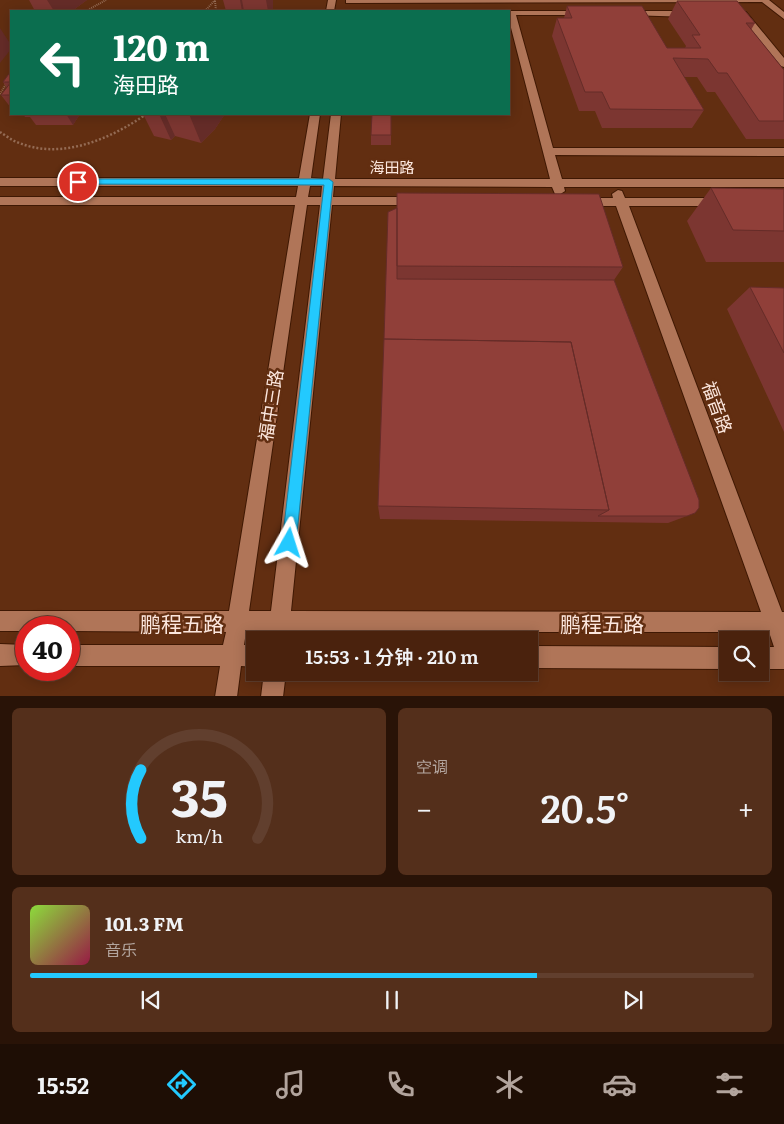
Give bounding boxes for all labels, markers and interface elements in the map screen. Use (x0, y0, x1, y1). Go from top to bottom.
text: 120 m (113, 20, 210, 72)
icon: left (30, 30, 95, 95)
text: 海田路 (113, 67, 179, 100)
street label: 海田路 (369, 155, 415, 178)
pin (57, 161, 99, 203)
icon: arrive (64, 168, 92, 196)
street label: 福中三路 (251, 367, 289, 443)
street label: 福音路 (696, 377, 740, 437)
position arrow (262, 516, 314, 568)
street label: 鹏程五路 (140, 607, 224, 638)
street label: 鹏程五路 (560, 607, 644, 638)
speed limit sign: 40 (15, 616, 80, 681)
map controls (719, 631, 769, 681)
button: search (719, 631, 769, 681)
text: 15:53 · 1 分钟 · 210 m (305, 642, 479, 670)
text: 空调 (416, 754, 448, 778)
text: 35 (170, 756, 228, 833)
text: 20.5° (541, 778, 629, 835)
text: − (416, 786, 432, 828)
text: + (738, 786, 754, 828)
text: km/h (175, 822, 223, 849)
text: 101.3 FM (105, 909, 184, 937)
text: 音乐 (105, 937, 137, 961)
icon: previous (137, 986, 165, 1014)
icon: pause (378, 986, 406, 1014)
icon: next (619, 986, 647, 1014)
icon: directions (164, 1067, 199, 1102)
icon: music (273, 1067, 308, 1102)
icon: phone (383, 1067, 418, 1102)
icon: climate (492, 1067, 527, 1102)
icon: car (602, 1067, 637, 1102)
icon: filters (712, 1067, 747, 1102)
text: 15:52 (37, 1068, 89, 1101)

